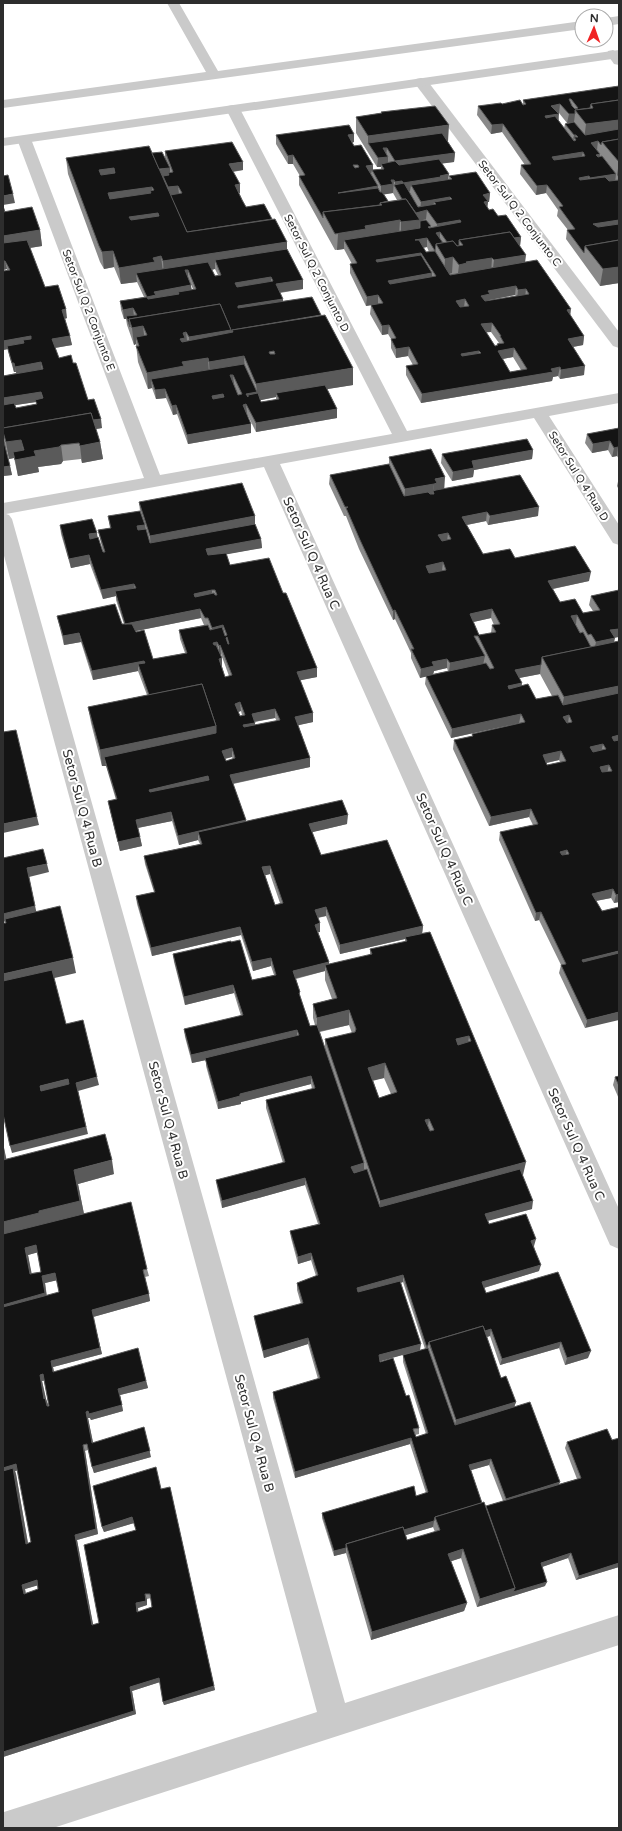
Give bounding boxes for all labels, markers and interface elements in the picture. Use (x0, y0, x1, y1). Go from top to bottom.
north arrow (574, 8, 614, 48)
text: N (590, 12, 599, 25)
street label: Setor Sul Q 2 Conjunto C (475, 158, 564, 269)
street label: Setor Sul Q 2 Conjunto D (281, 212, 352, 334)
street label: Setor Sul Q 2 Conjunto E (59, 248, 118, 373)
street label: Setor Sul Q 4 Rua D (546, 429, 611, 523)
street label: Setor Sul Q 4 Rua C (279, 495, 343, 612)
street label: Setor Sul Q 4 Rua B (59, 748, 105, 869)
street label: Setor Sul Q 4 Rua C (412, 791, 476, 908)
street label: Setor Sul Q 4 Rua B (145, 1060, 191, 1181)
street label: Setor Sul Q 4 Rua C (544, 1086, 608, 1203)
street label: Setor Sul Q 4 Rua B (231, 1373, 277, 1494)

